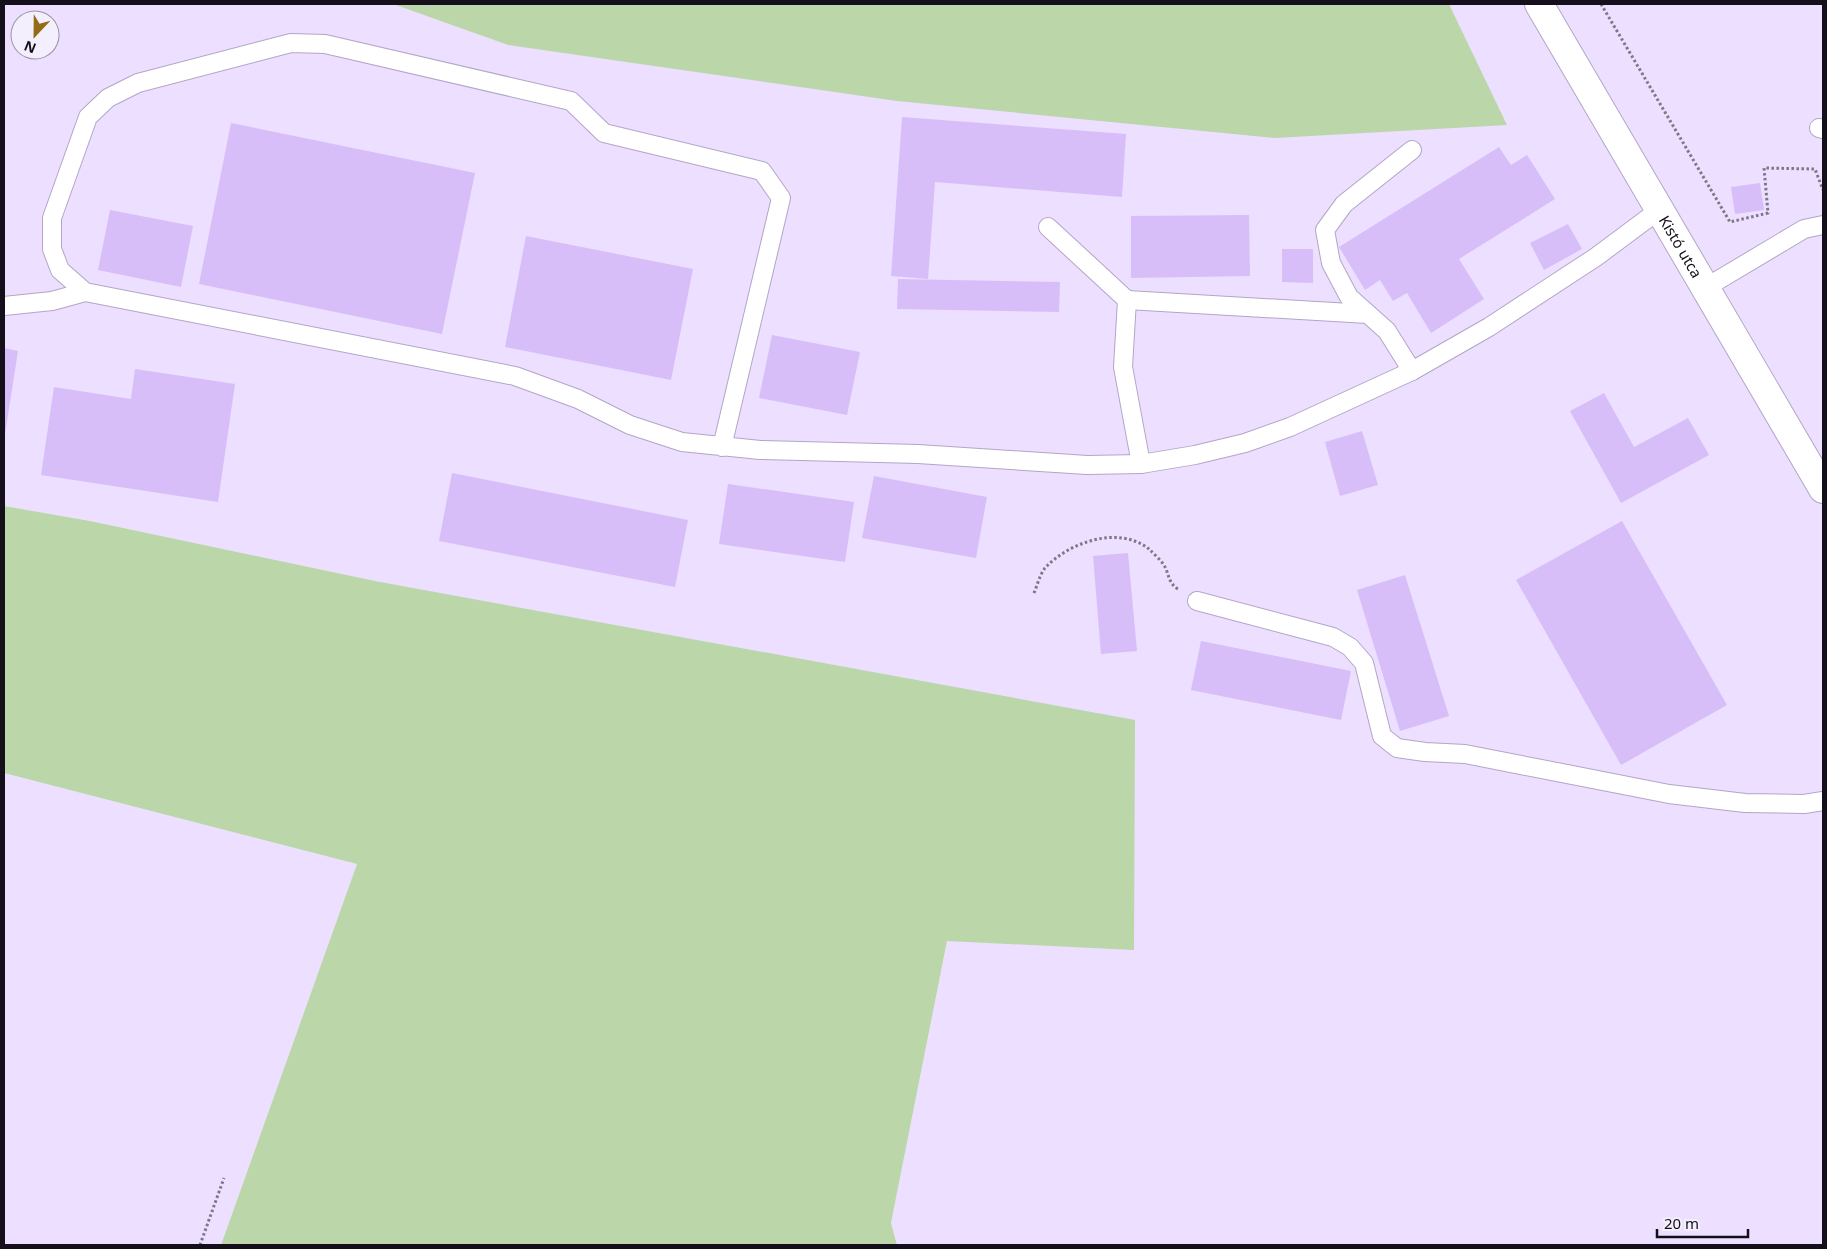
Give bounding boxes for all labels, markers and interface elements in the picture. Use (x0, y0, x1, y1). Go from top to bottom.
north arrow (10, 10, 60, 60)
text: N (21, 37, 39, 58)
street label: Kistó utca (1655, 212, 1707, 281)
scale bar (1657, 1206, 1748, 1238)
text: 20 m (1664, 1213, 1699, 1233)

